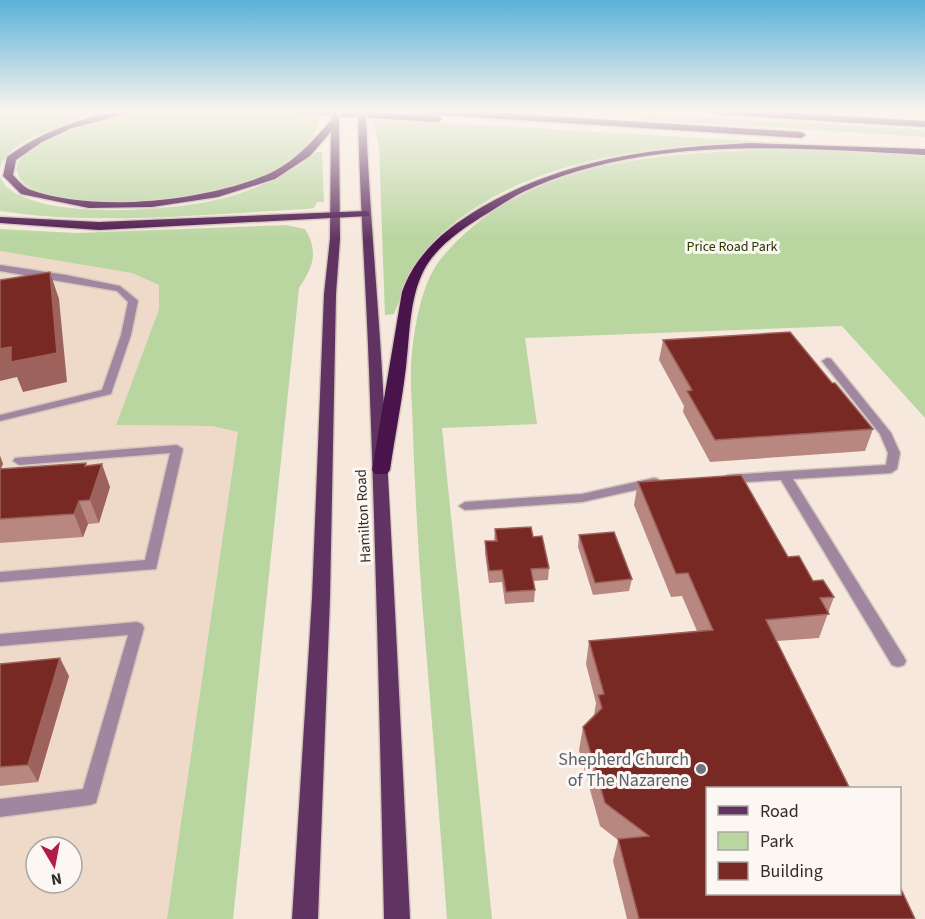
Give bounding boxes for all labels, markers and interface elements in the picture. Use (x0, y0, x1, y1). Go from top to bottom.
park label: Price Road Park (686, 237, 778, 257)
street label: Hamilton Road (351, 469, 376, 563)
place label: Shepherd Church of The Nazarene (558, 747, 689, 793)
marker: Shepherd Church of The Nazarene (694, 762, 708, 776)
legend (706, 787, 901, 895)
text: Road (760, 799, 799, 824)
text: Park (760, 829, 794, 854)
north arrow (24, 835, 84, 895)
text: Building (760, 859, 823, 884)
text: N (49, 867, 64, 891)

